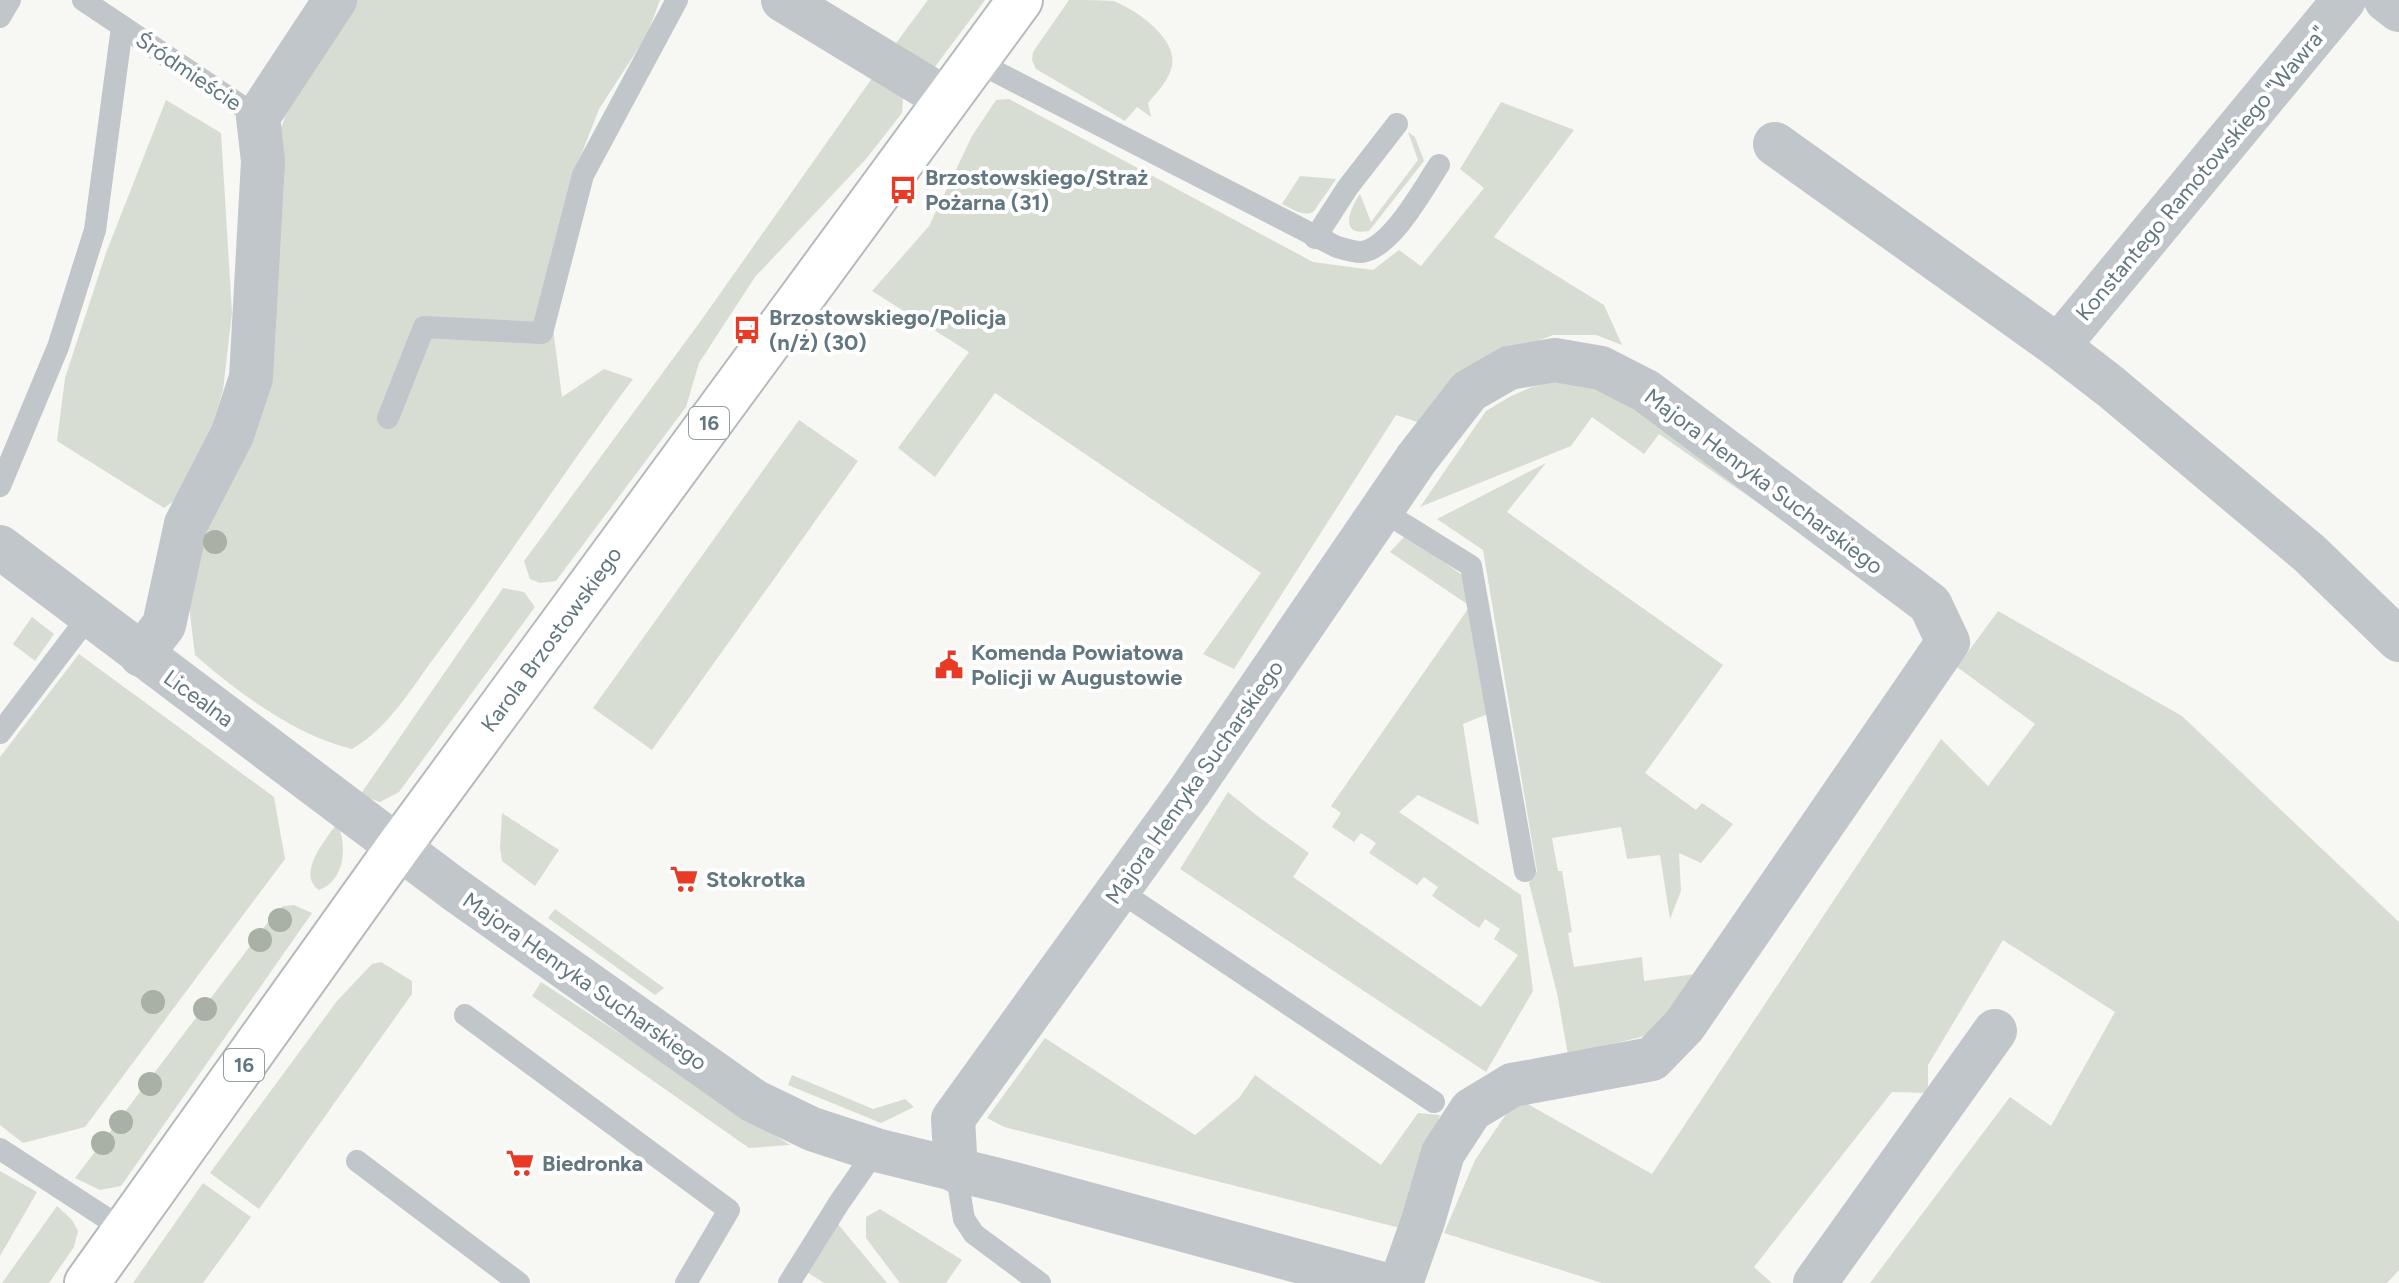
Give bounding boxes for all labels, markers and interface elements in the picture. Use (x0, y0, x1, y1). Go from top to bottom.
street label: Konstantego Ramotowskiego "Wawra" (2070, 20, 2333, 326)
street label: Śródmieście (131, 26, 247, 117)
place label: Brzostowskiego/Straż Pożarna (31) (925, 164, 1148, 216)
bus stop icon: Brzostowskiego/Straż Pożarna (31) (888, 175, 918, 205)
place label: Brzostowskiego/Policja (n/ż) (30) (769, 304, 1006, 356)
bus stop icon: Brzostowskiego/Policja (n/ż) (30) (732, 315, 762, 345)
street label: Majora Henryka Sucharskiego (1639, 383, 1888, 580)
road number: 16 (689, 407, 729, 439)
street label: Karola Brzostowskiego (475, 541, 628, 737)
place label: Komenda Powiatowa Policji w Augustowie (971, 639, 1184, 691)
public building icon: Komenda Powiatowa Policji w Augustowie (934, 650, 964, 680)
street label: Majora Henryka Sucharskiego (1100, 655, 1289, 910)
street label: Licealna (158, 664, 239, 733)
supermarket icon: Stokrotka (669, 864, 699, 894)
place label: Stokrotka (706, 866, 806, 893)
street label: Majora Henryka Sucharskiego (457, 887, 712, 1076)
road number: 16 (224, 1049, 264, 1081)
supermarket icon: Biedronka (505, 1148, 535, 1178)
place label: Biedronka (542, 1150, 643, 1177)

